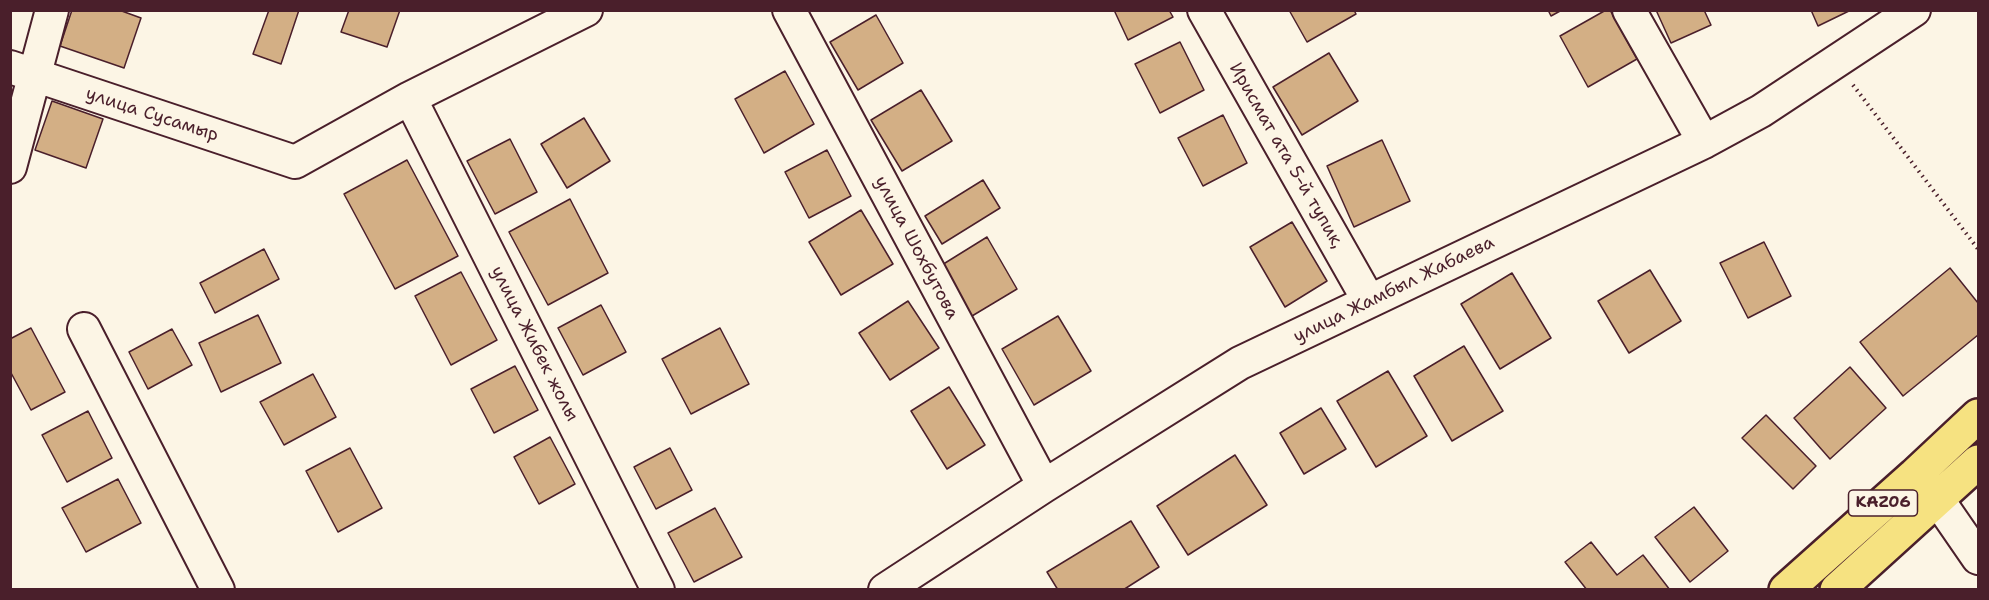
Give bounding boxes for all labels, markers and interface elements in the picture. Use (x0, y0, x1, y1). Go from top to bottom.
street label: Ирисмат ата 5-й тупик, (1224, 59, 1348, 253)
street label: улица Сусамыр (83, 83, 221, 147)
street label: улица Шохбутова (869, 173, 963, 323)
street label: улица Жамбыл Жабаева (1290, 232, 1498, 348)
street label: улица Жибек жолы (485, 263, 583, 425)
road number: KАZ06 (1848, 490, 1918, 516)

